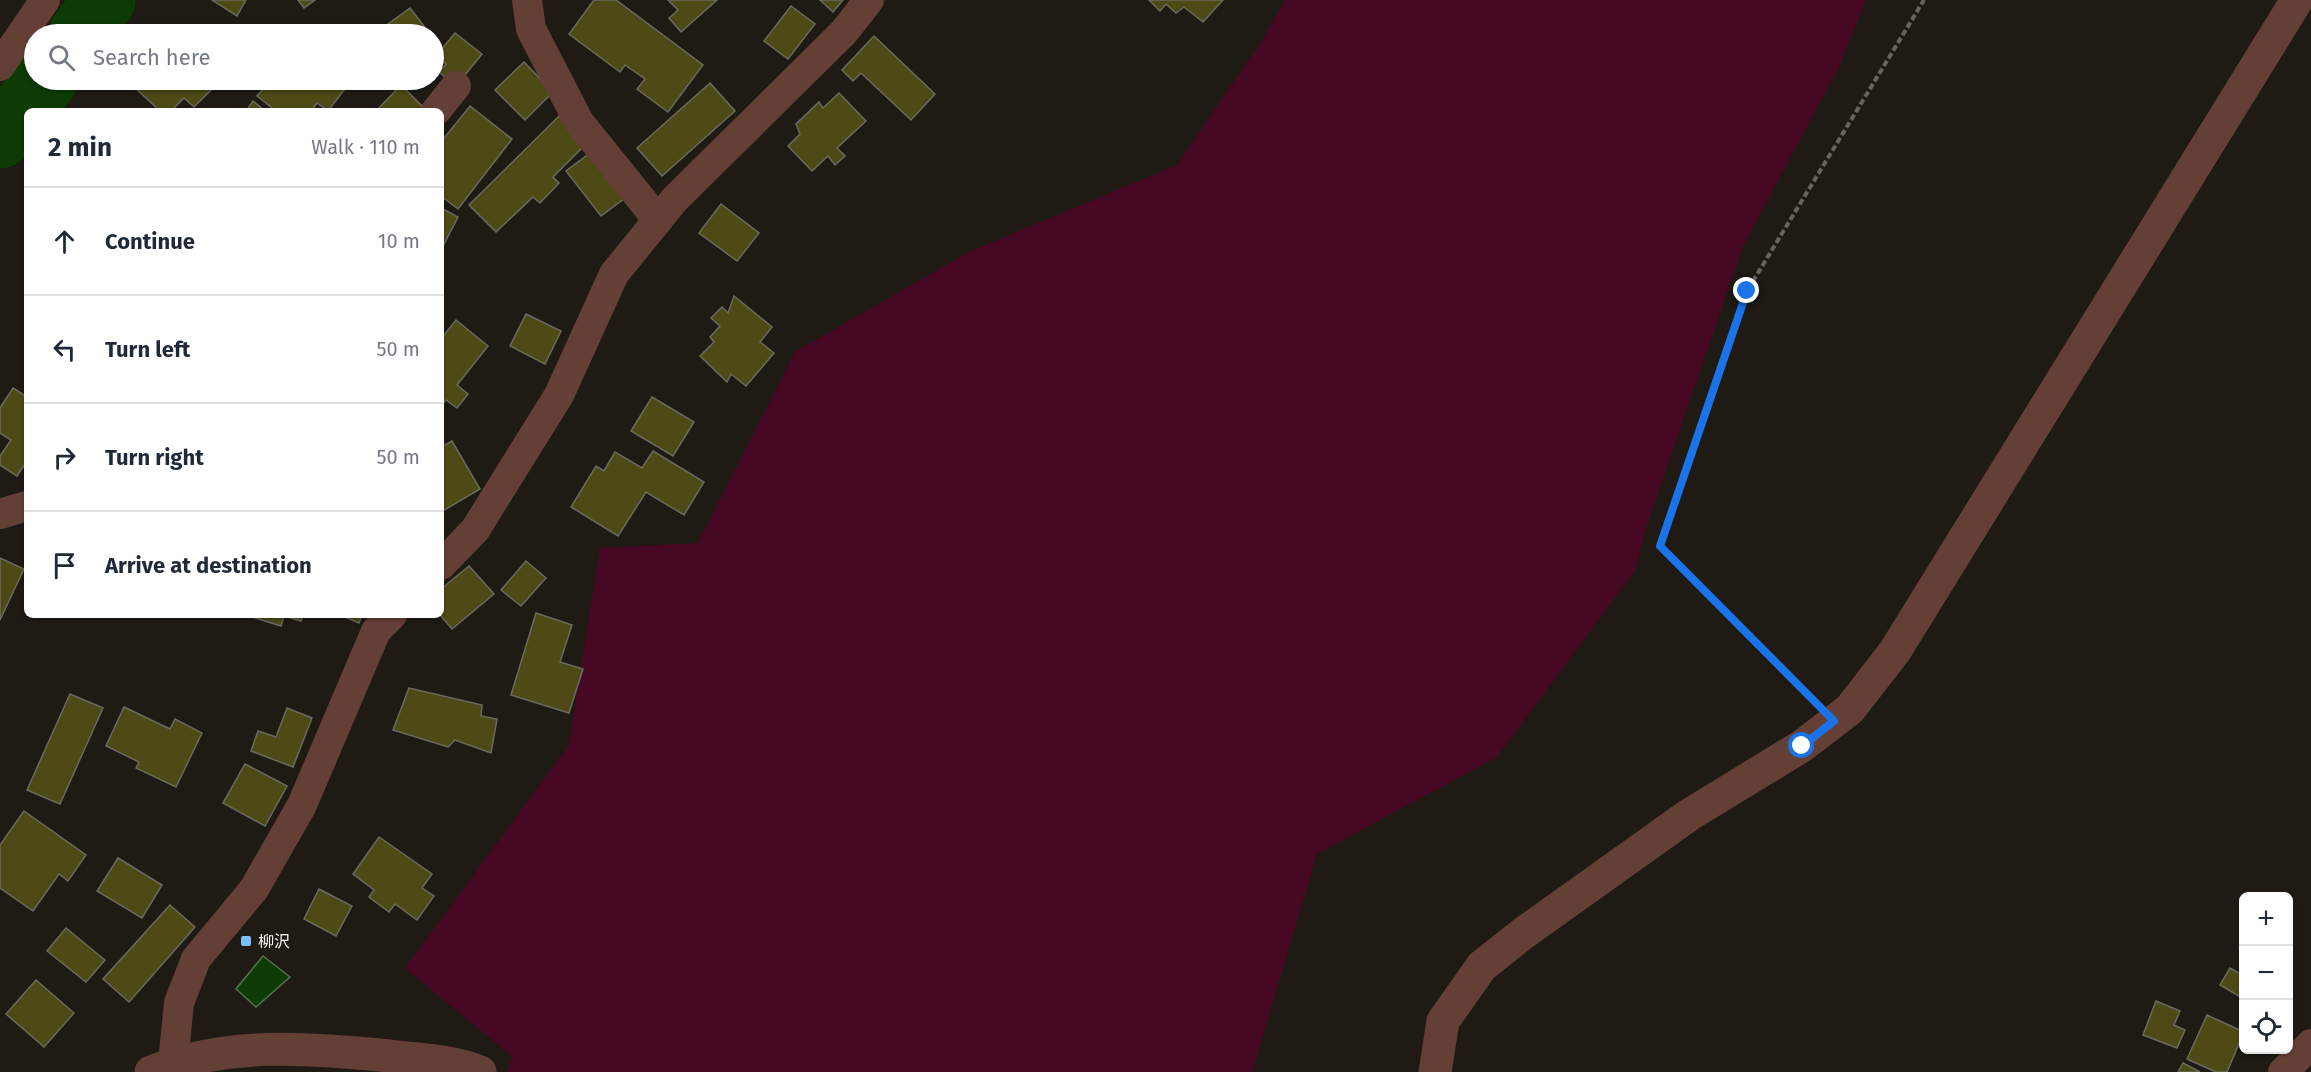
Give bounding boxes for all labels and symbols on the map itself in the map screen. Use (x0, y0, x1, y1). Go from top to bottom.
route end (1733, 277, 1759, 303)
route start (1788, 732, 1814, 758)
place label: 柳沢 (258, 932, 290, 951)
marker: 柳沢 (239, 934, 253, 948)

